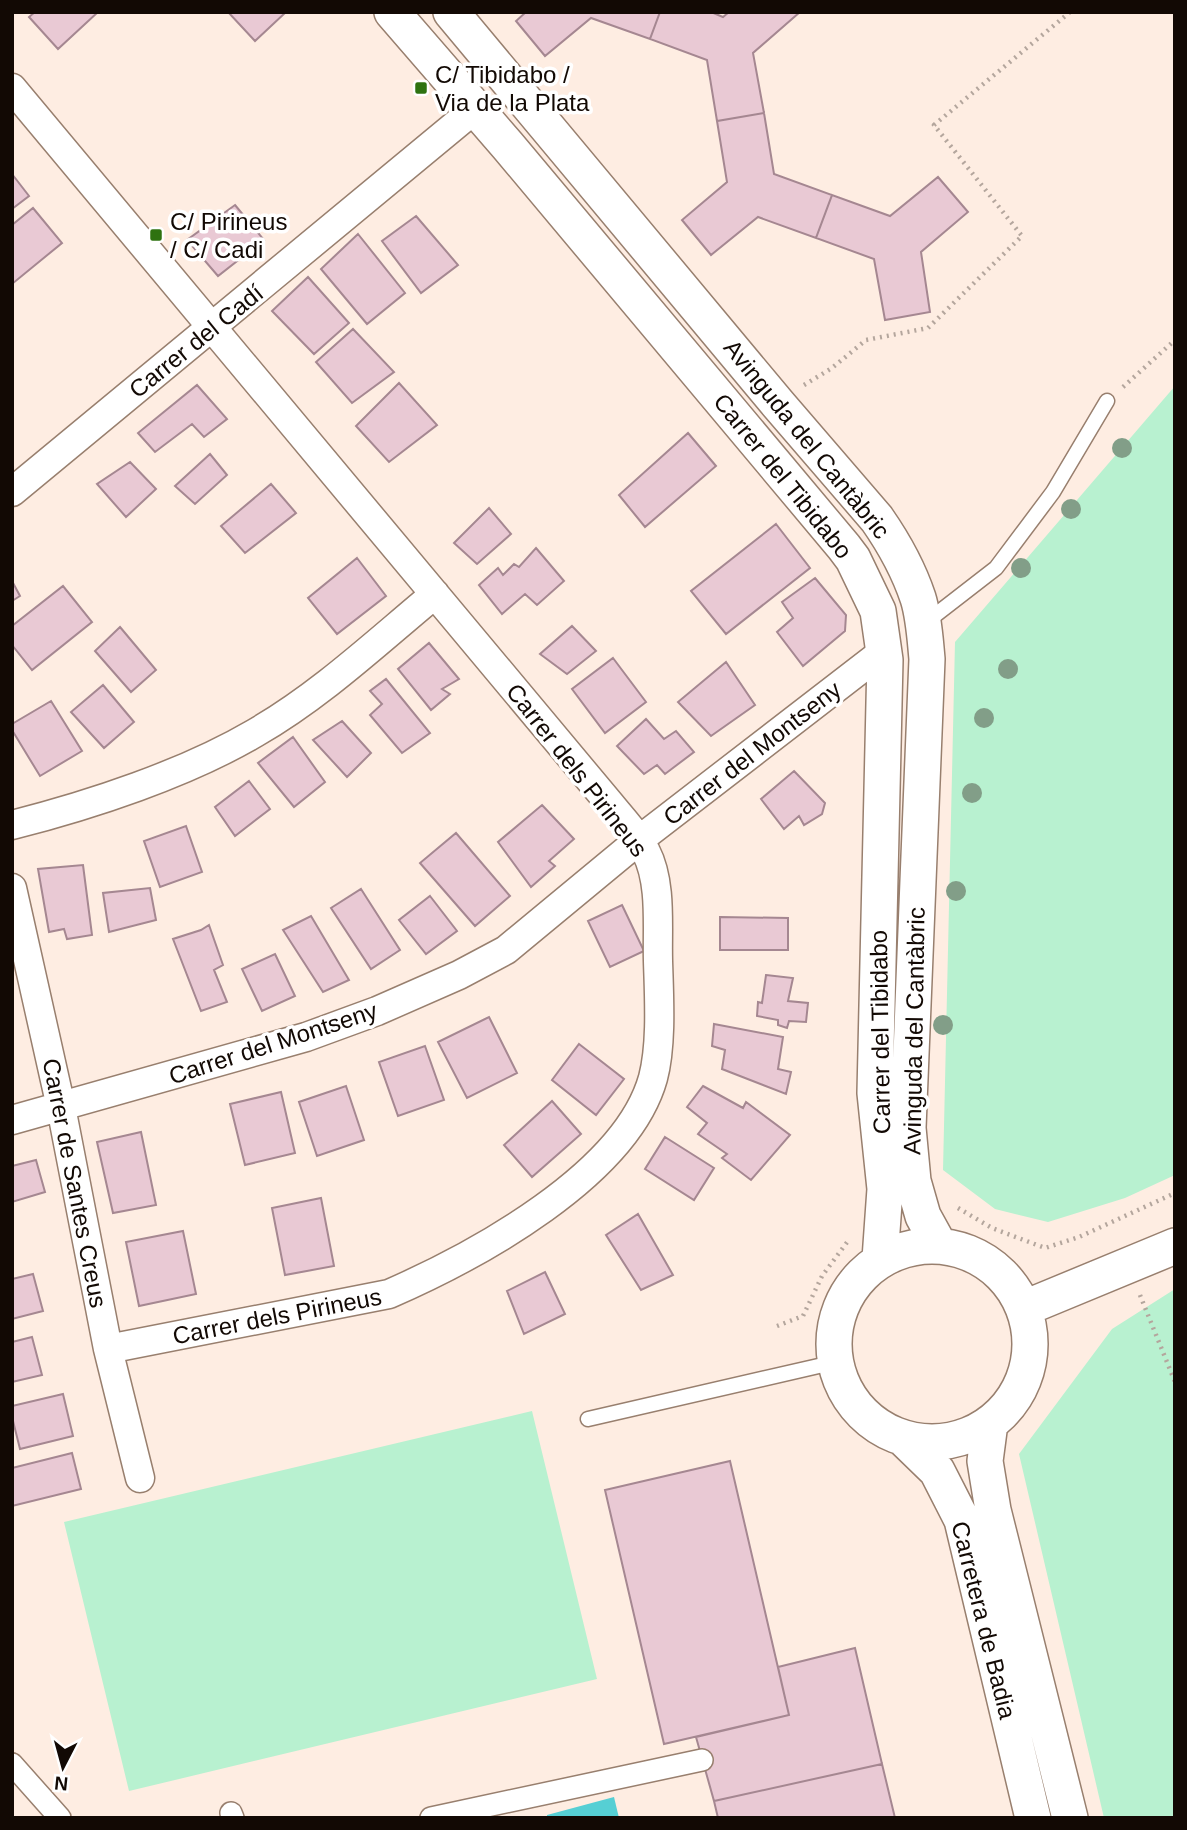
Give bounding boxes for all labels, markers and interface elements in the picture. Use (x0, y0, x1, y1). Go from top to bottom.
place label: C/ Tibidabo / Via de la Plata (435, 61, 590, 116)
marker: C/ Tibidabo / Via de la Plata (413, 80, 429, 96)
place label: C/ Pirineus / C/ Cadi (170, 208, 287, 263)
marker: C/ Pirineus / C/ Cadi (148, 227, 164, 243)
street label: Carrer del Cadí (124, 279, 269, 403)
street label: Avinguda del Cantàbric (719, 334, 895, 544)
street label: Carrer del Tibidabo (708, 388, 858, 564)
street label: Carrer del Montseny (658, 675, 846, 831)
street label: Carrer dels Pirineus (501, 678, 653, 862)
street label: Avinguda del Cantàbric (898, 907, 930, 1155)
street label: Carrer del Tibidabo (865, 930, 895, 1134)
street label: Carrer del Montseny (165, 997, 381, 1089)
street label: Carrer de Santes Creus (38, 1056, 112, 1310)
street label: Carrer dels Pirineus (170, 1283, 384, 1349)
street label: Carretera de Badia (946, 1518, 1022, 1722)
north arrow (28, 1732, 98, 1802)
text: N (53, 1772, 69, 1795)

